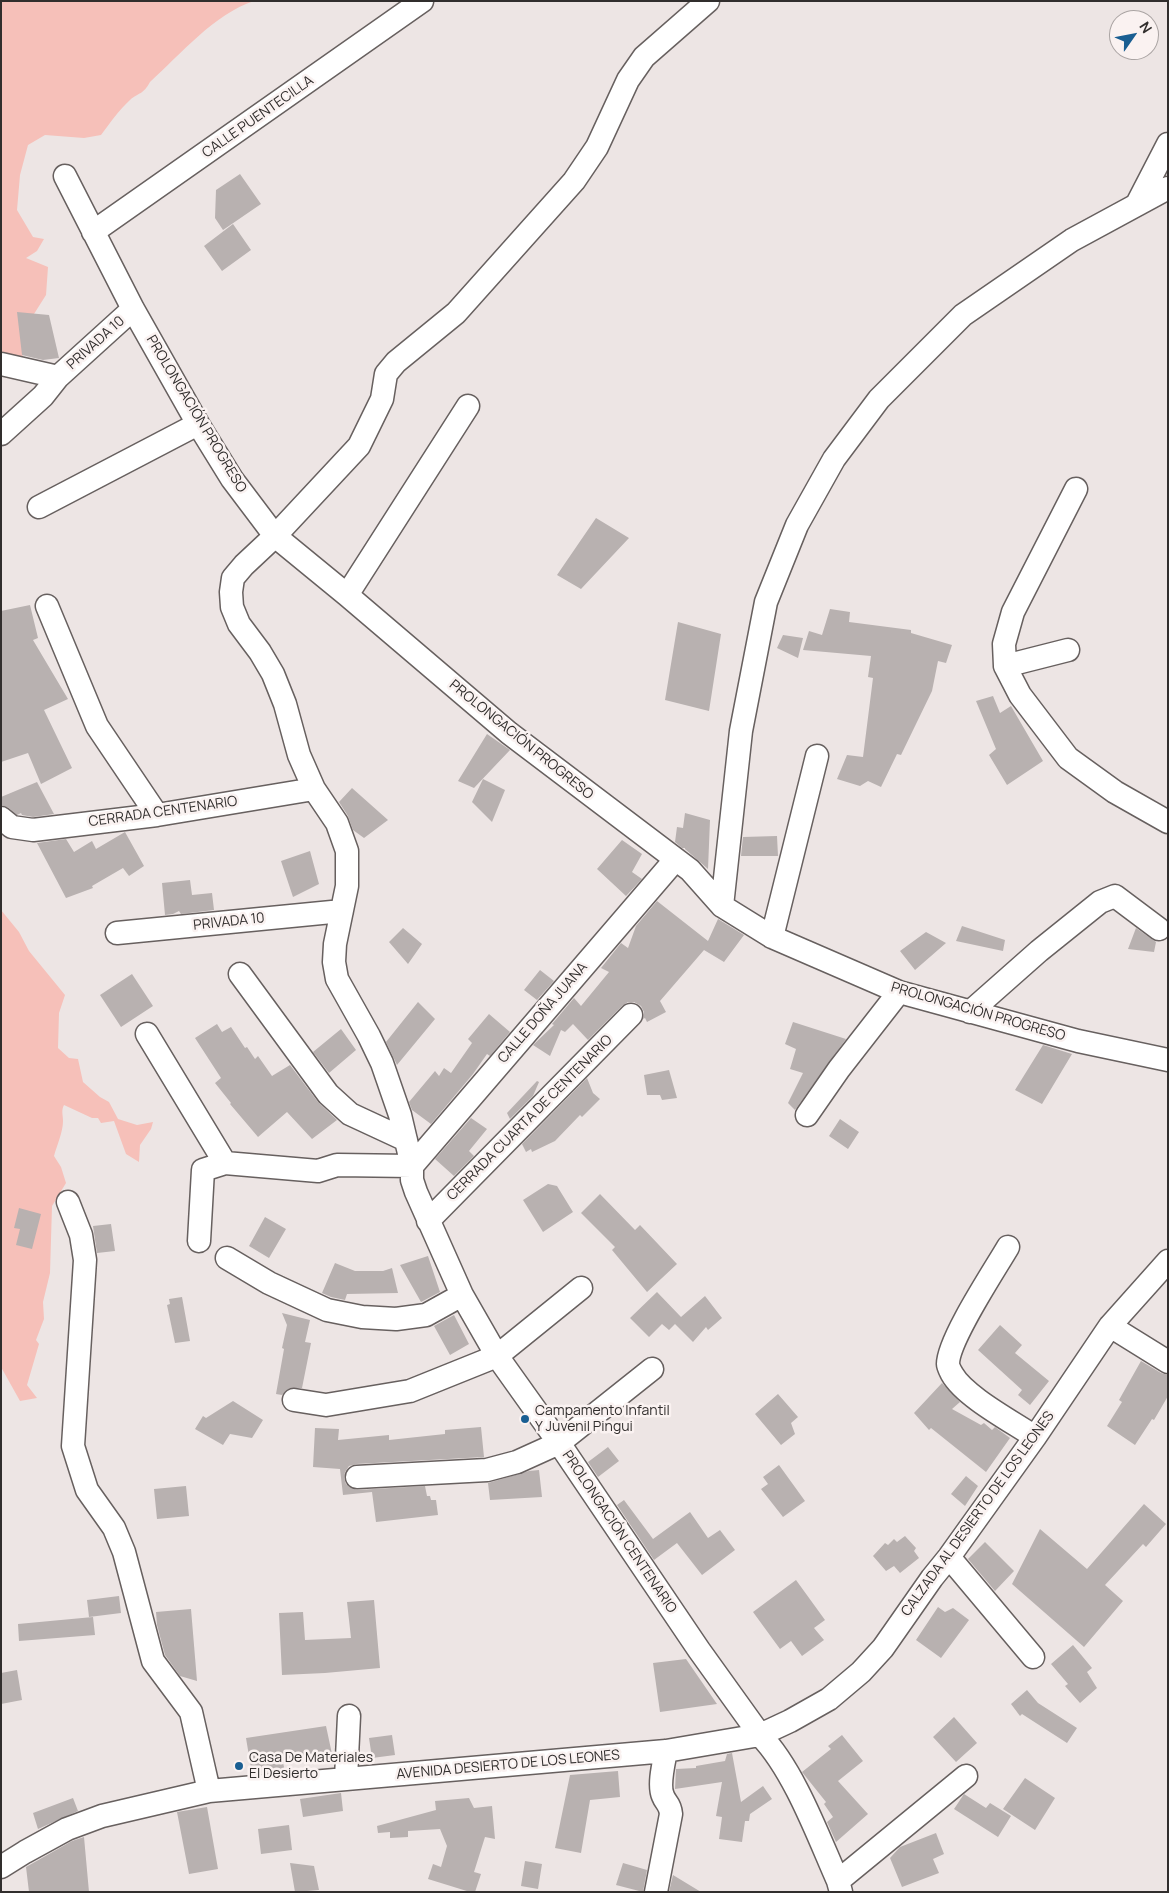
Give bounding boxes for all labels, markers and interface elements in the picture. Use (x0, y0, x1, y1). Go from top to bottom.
north arrow (1109, 10, 1159, 60)
text: N (1135, 18, 1157, 36)
street label: CALLE PUENTECILLA (199, 72, 317, 162)
street label: PRIVADA 10 (64, 313, 128, 373)
street label: PROLONGACIÓN PROGRESO (142, 332, 250, 496)
street label: PROLONGACIÓN PROGRESO (446, 677, 596, 803)
street label: CERRADA CENTENARIO (88, 793, 238, 831)
street label: PRIVADA 10 (192, 910, 266, 934)
street label: CALLE DOÑA JUANA (495, 959, 591, 1067)
street label: PROLONGACIÓN PROGRESO (889, 979, 1067, 1045)
street label: CERRADA CUARTA DE CENTENARIO (444, 1032, 616, 1204)
place label: Campamento Infantil Y Juvenil Pingui (535, 1403, 670, 1435)
street label: CALZADA AL DESIERTO DE LOS LEONES (898, 1408, 1058, 1620)
marker: Campamento Infantil Y Juvenil Pingui (519, 1413, 531, 1425)
street label: PROLONGACIÓN CENTENARIO (558, 1447, 680, 1617)
street label: AVENIDA DESIERTO DE LOS LEONES (396, 1747, 620, 1783)
place label: Casa De Materiales El Desierto (249, 1750, 373, 1782)
marker: Casa De Materiales El Desierto (233, 1760, 245, 1772)

